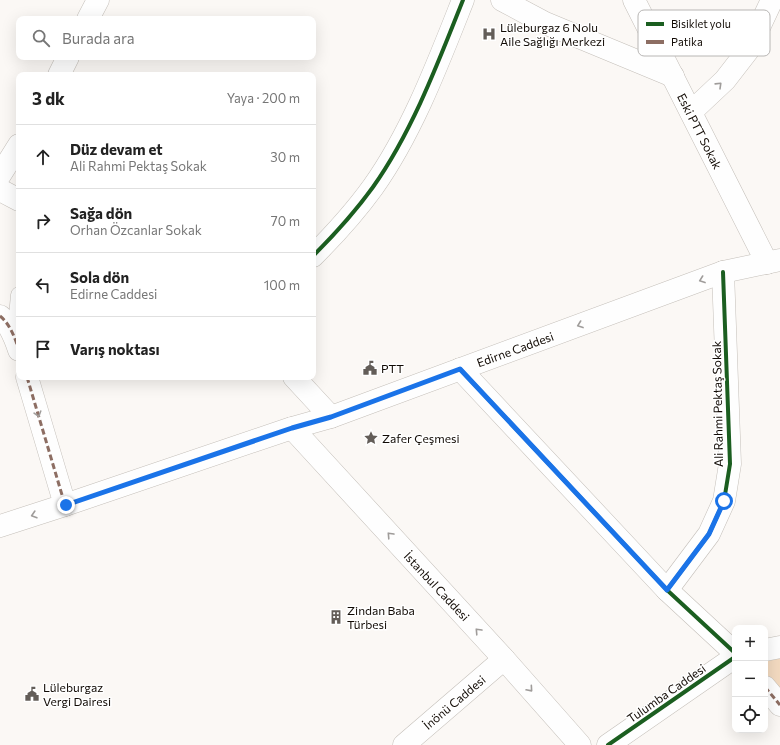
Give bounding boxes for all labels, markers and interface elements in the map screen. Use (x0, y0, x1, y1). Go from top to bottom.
legend (638, 10, 770, 56)
search box (16, 16, 316, 60)
text: Bisiklet yolu (671, 17, 731, 30)
place label: Lüleburgaz 6 Nolu Aile Sağlığı Merkezi (500, 20, 605, 48)
hospital icon: Lüleburgaz 6 Nolu Aile Sağlığı Merkezi (481, 26, 497, 42)
icon: search (30, 27, 52, 49)
text: Burada ara (62, 29, 135, 47)
text: Patika (671, 35, 703, 48)
one-way arrow (714, 83, 722, 90)
text: 3 dk (32, 88, 65, 109)
text: Yaya · 200 m (227, 90, 300, 106)
street label: Eski PTT Sokak (675, 91, 725, 172)
text: Düz devam et (70, 140, 163, 158)
icon: ahead (32, 146, 54, 168)
text: 30 m (270, 149, 300, 165)
text: Ali Rahmi Pektaş Sokak (70, 158, 207, 174)
text: Sağa dön (70, 204, 132, 222)
icon: right (32, 210, 54, 232)
text: 70 m (271, 213, 300, 229)
text: Orhan Özcanlar Sokak (70, 222, 202, 238)
text: Sola dön (70, 268, 129, 286)
icon: left (32, 274, 54, 296)
one-way arrow (698, 275, 705, 283)
text: 100 m (264, 277, 300, 293)
text: Edirne Caddesi (70, 286, 157, 302)
one-way arrow (576, 320, 583, 328)
street label: Edirne Caddesi (475, 329, 555, 369)
icon: arrive (32, 338, 54, 360)
text: Varış noktası (70, 340, 160, 358)
street label: Ali Rahmi Pektaş Sokak (709, 340, 725, 467)
public building icon: PTT (362, 360, 378, 376)
place label: PTT (381, 361, 404, 375)
one-way arrow (33, 411, 42, 418)
place icon: Zafer Çeşmesi (363, 430, 379, 446)
place label: Zafer Çeşmesi (382, 431, 460, 445)
route start (715, 492, 733, 510)
route end (57, 496, 75, 514)
one-way arrow (31, 510, 38, 519)
one-way arrow (387, 532, 395, 540)
street label: İstanbul Caddesi (401, 549, 473, 623)
place label: Zindan Baba Türbesi (347, 603, 415, 631)
building icon: Zindan Baba Türbesi (328, 609, 344, 625)
map controls (732, 625, 768, 733)
button: + (732, 625, 768, 661)
one-way arrow (476, 628, 483, 635)
street label: Tulumba Caddesi (624, 661, 708, 725)
button: − (732, 661, 768, 697)
street label: İnönü Caddesi (420, 672, 488, 732)
place label: Lüleburgaz Vergi Dairesi (43, 680, 111, 708)
one-way arrow (526, 684, 533, 691)
public building icon: Lüleburgaz Vergi Dairesi (24, 686, 40, 702)
button: locate (732, 697, 768, 733)

